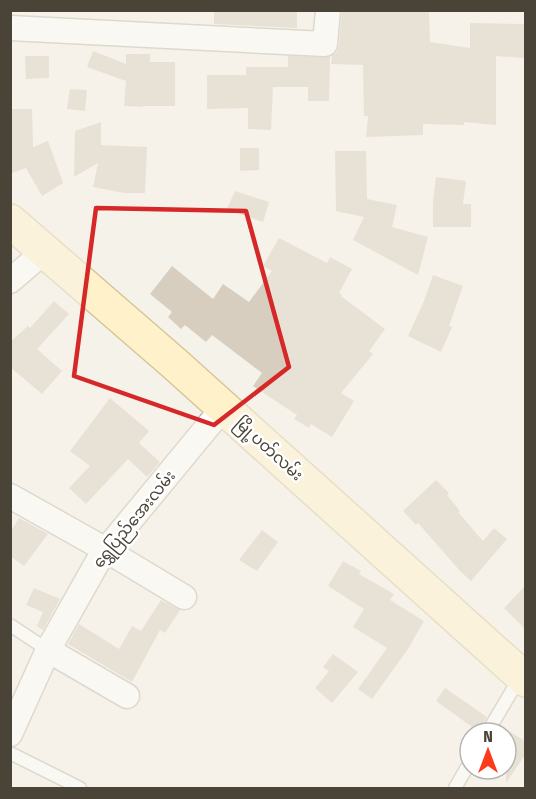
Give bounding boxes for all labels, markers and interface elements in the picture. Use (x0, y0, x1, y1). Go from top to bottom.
street label: မြို့ပတ်လမ်း (228, 412, 308, 488)
street label: ရွှေပြည်အေးလမ်း (87, 465, 182, 574)
north arrow (458, 721, 518, 781)
text: N (483, 727, 493, 746)

